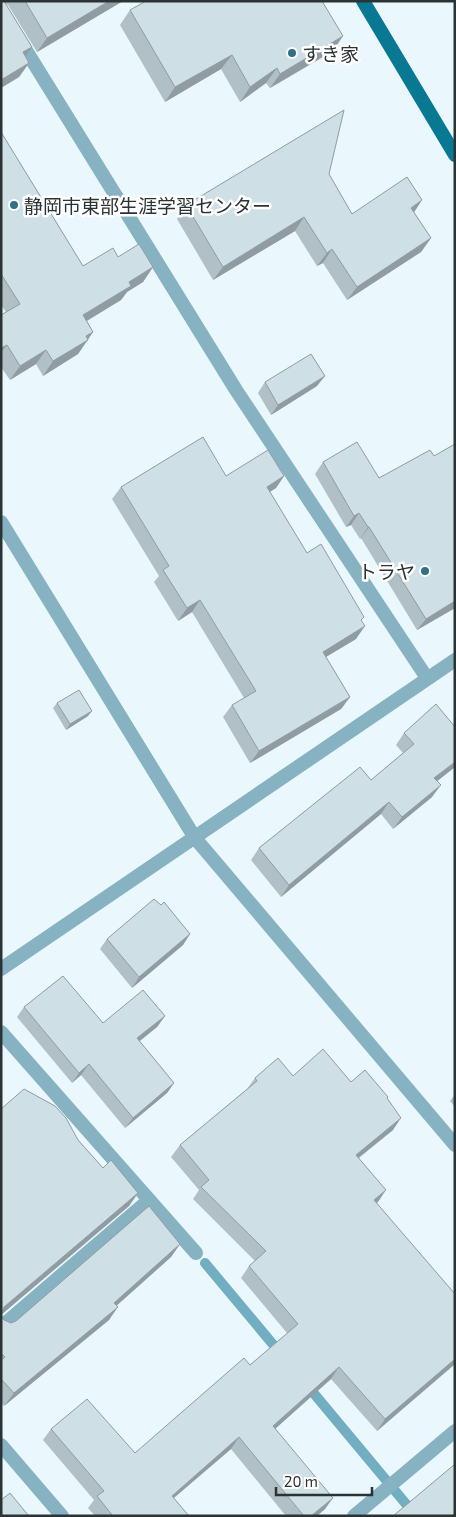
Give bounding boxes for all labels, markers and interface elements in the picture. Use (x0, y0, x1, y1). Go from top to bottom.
place label: すき家 (302, 42, 359, 65)
marker: すき家 (286, 47, 298, 59)
place label: 静岡市東部生涯学習センター (24, 194, 271, 217)
marker: 静岡市東部生涯学習センター (8, 199, 20, 211)
place label: トラヤ (358, 560, 415, 583)
marker: トラヤ (419, 565, 431, 577)
scale bar (276, 1464, 372, 1496)
text: 20 m (284, 1472, 318, 1490)

